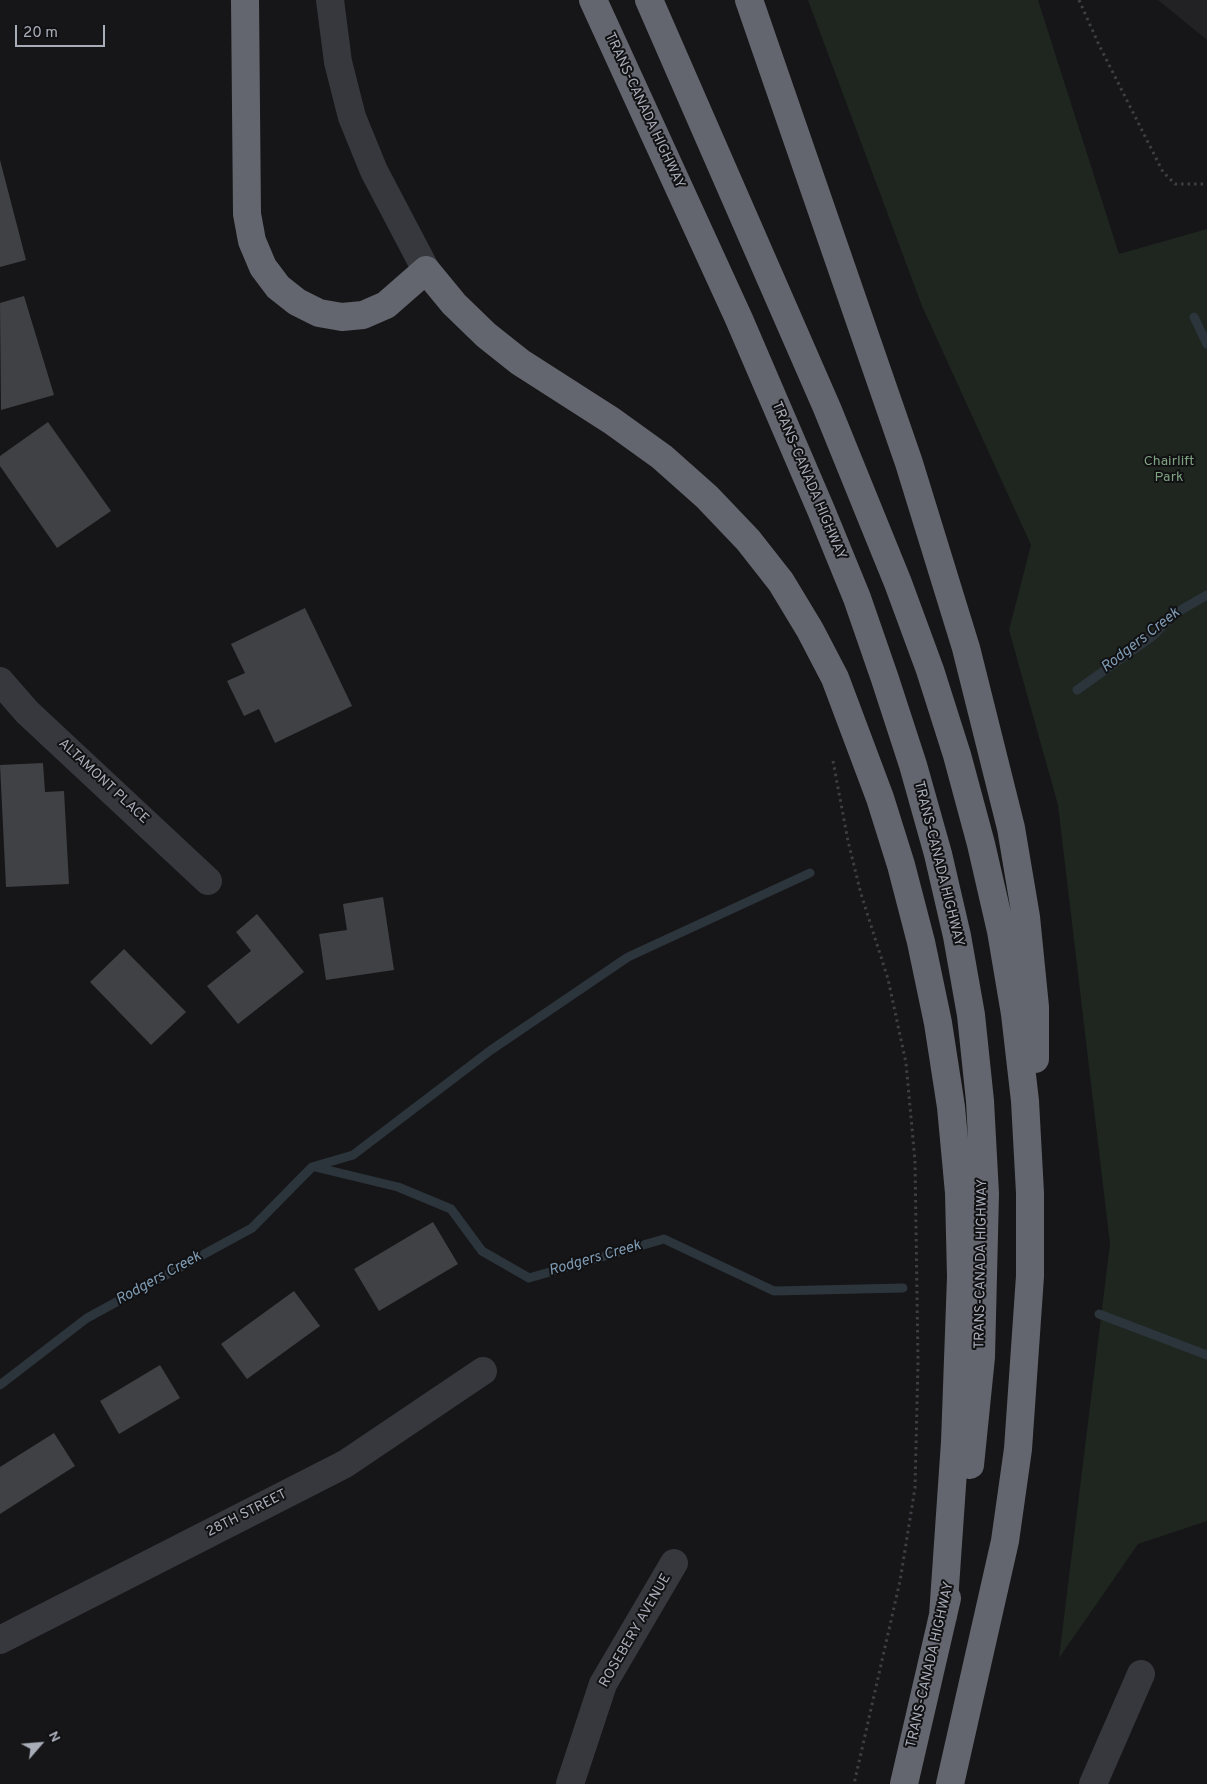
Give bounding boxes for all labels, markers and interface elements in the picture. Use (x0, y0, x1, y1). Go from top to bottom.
scale bar (18, 15, 108, 47)
text: 20 m (23, 24, 58, 43)
street label: TRANS-CANADA HIGHWAY (600, 30, 688, 192)
street label: TRANS-CANADA HIGHWAY (767, 399, 849, 563)
park label: Chairlift Park (1144, 454, 1194, 487)
water label: Rodgers Creek (1098, 605, 1184, 677)
street label: ALTAMONT PLACE (54, 736, 152, 828)
street label: TRANS-CANADA HIGHWAY (909, 779, 967, 949)
street label: TRANS-CANADA HIGHWAY (972, 1179, 992, 1349)
water label: Rodgers Creek (547, 1237, 643, 1281)
water label: Rodgers Creek (113, 1248, 205, 1310)
street label: 28TH STREET (204, 1486, 290, 1542)
street label: ROSEBERY AVENUE (597, 1571, 675, 1691)
street label: TRANS-CANADA HIGHWAY (904, 1580, 958, 1750)
north arrow (15, 1719, 65, 1769)
text: N (44, 1729, 64, 1745)

